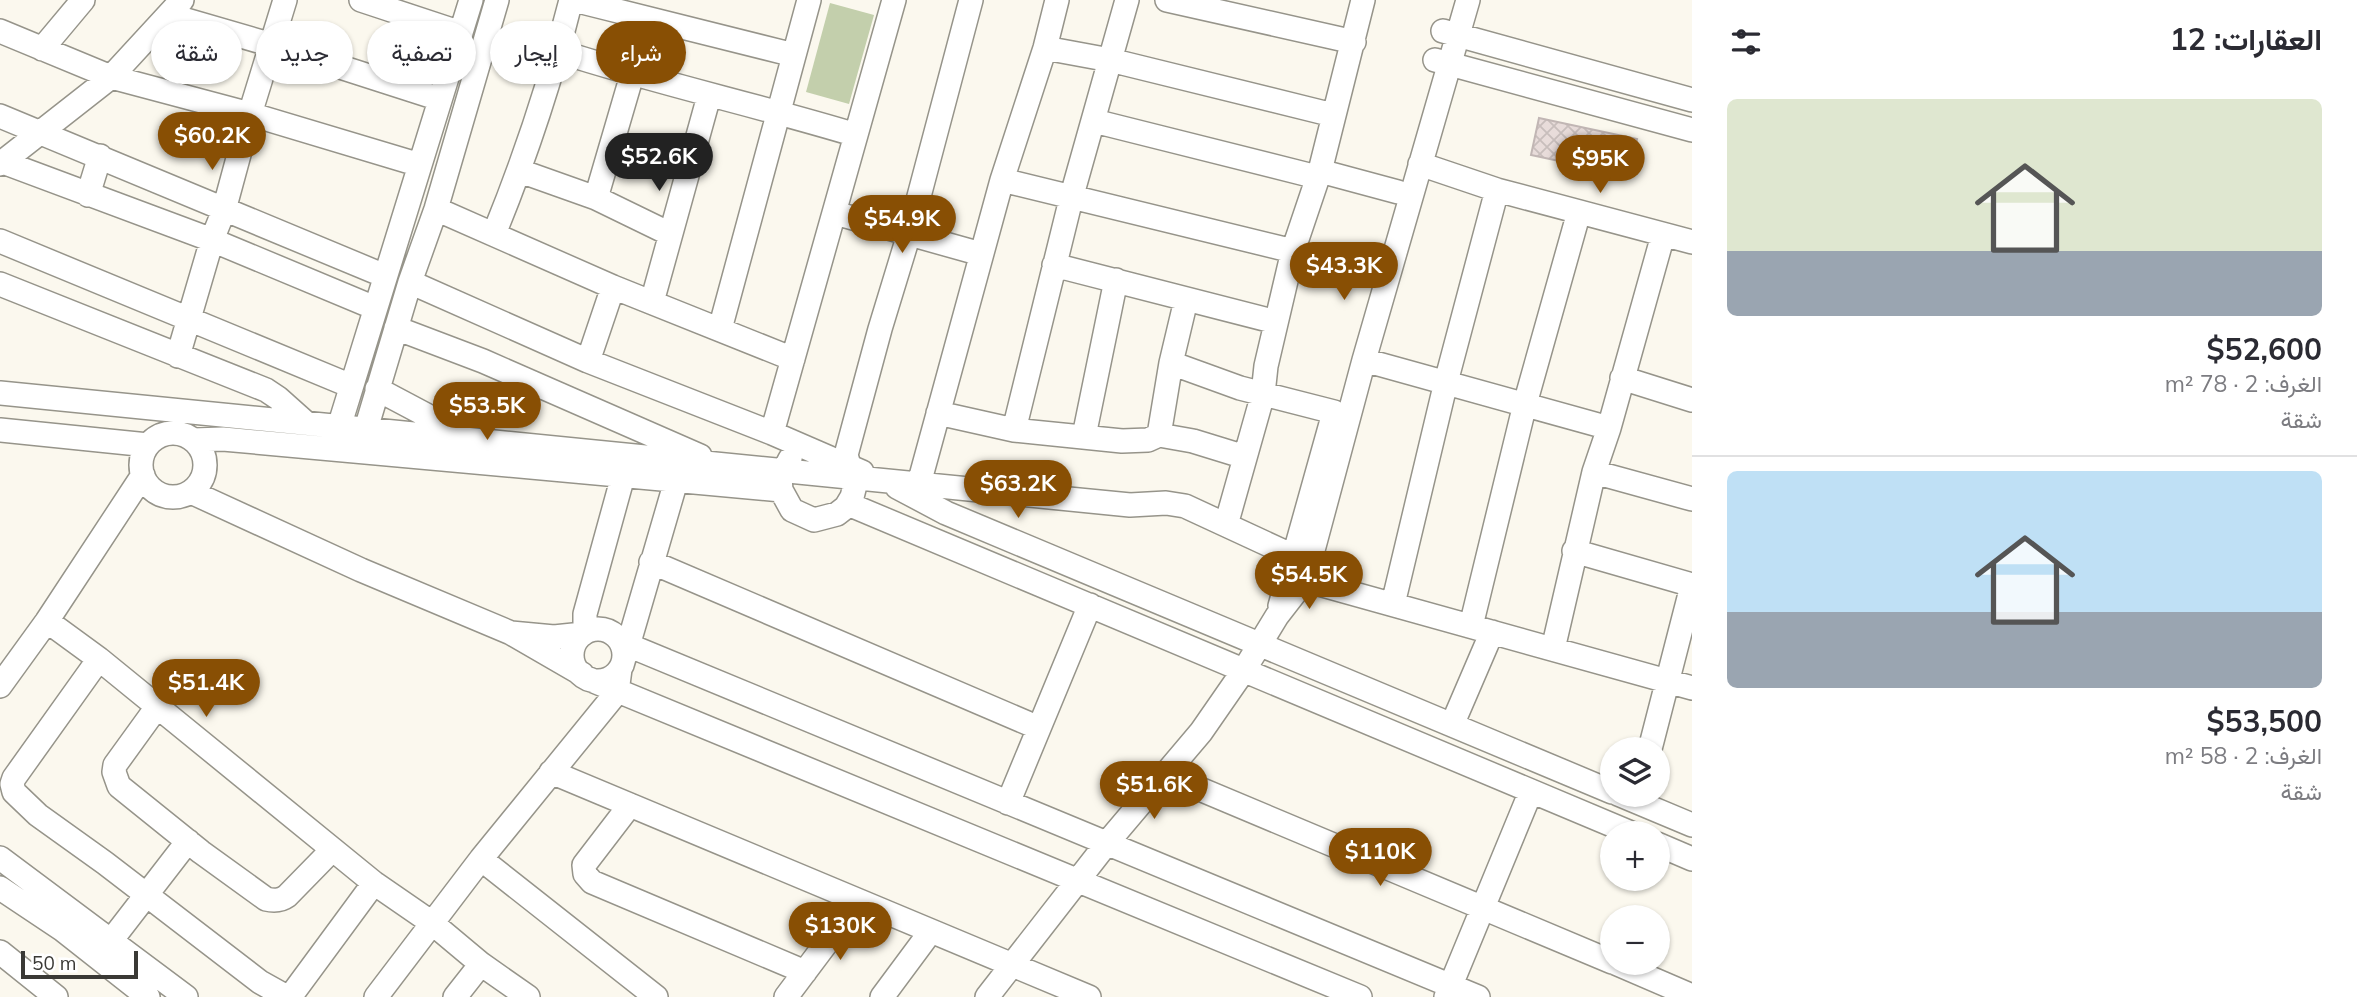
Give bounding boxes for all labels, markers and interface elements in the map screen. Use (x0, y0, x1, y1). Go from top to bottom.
text: العقارات: 12 (2170, 20, 2322, 58)
chip: شقة (151, 21, 242, 84)
chip: جديد (256, 21, 353, 84)
chip: تصفية (367, 21, 476, 84)
chip: إيجار (490, 21, 582, 84)
chip: شراء (596, 21, 686, 84)
icon: filters (1727, 23, 1765, 61)
pin: $60.2K (155, 113, 269, 172)
text: $60.2K (174, 120, 250, 149)
pin: $52.6K (602, 134, 716, 193)
pin: $95K (1559, 136, 1641, 195)
text: $52.6K (621, 141, 697, 170)
text: $95K (1572, 143, 1628, 172)
icon: home (1962, 145, 2088, 271)
pin: $54.9K (845, 196, 959, 255)
text: $54.9K (864, 203, 940, 232)
pin: $43.3K (1287, 243, 1401, 302)
text: $43.3K (1306, 250, 1382, 279)
text: $52,600 (2207, 330, 2322, 368)
text: الغرف: 2 · 78 m² (2165, 369, 2322, 398)
pin: $53.5K (430, 382, 544, 442)
text: $53.5K (449, 390, 525, 419)
text: شقة (2280, 405, 2322, 434)
pin: $63.2K (961, 461, 1075, 520)
text: $63.2K (980, 468, 1056, 497)
icon: home (1962, 517, 2088, 643)
pin: $54.5K (1252, 552, 1366, 611)
text: $54.5K (1271, 559, 1347, 588)
pin: $51.4K (149, 660, 263, 719)
text: $51.4K (168, 667, 244, 696)
text: $53,500 (2207, 702, 2322, 740)
map controls (1600, 737, 1670, 975)
button: layers (1600, 737, 1670, 807)
text: الغرف: 2 · 58 m² (2165, 741, 2322, 770)
pin: $51.6K (1097, 762, 1211, 821)
text: $51.6K (1116, 769, 1192, 798)
text: شقة (2280, 777, 2322, 806)
button: + (1600, 821, 1670, 891)
pin: $110K (1331, 828, 1429, 888)
text: $110K (1345, 836, 1415, 865)
pin: $130K (791, 902, 889, 962)
button: − (1600, 905, 1670, 975)
text: $130K (805, 910, 875, 939)
scale bar (21, 948, 138, 980)
text: 50 m (32, 951, 76, 975)

